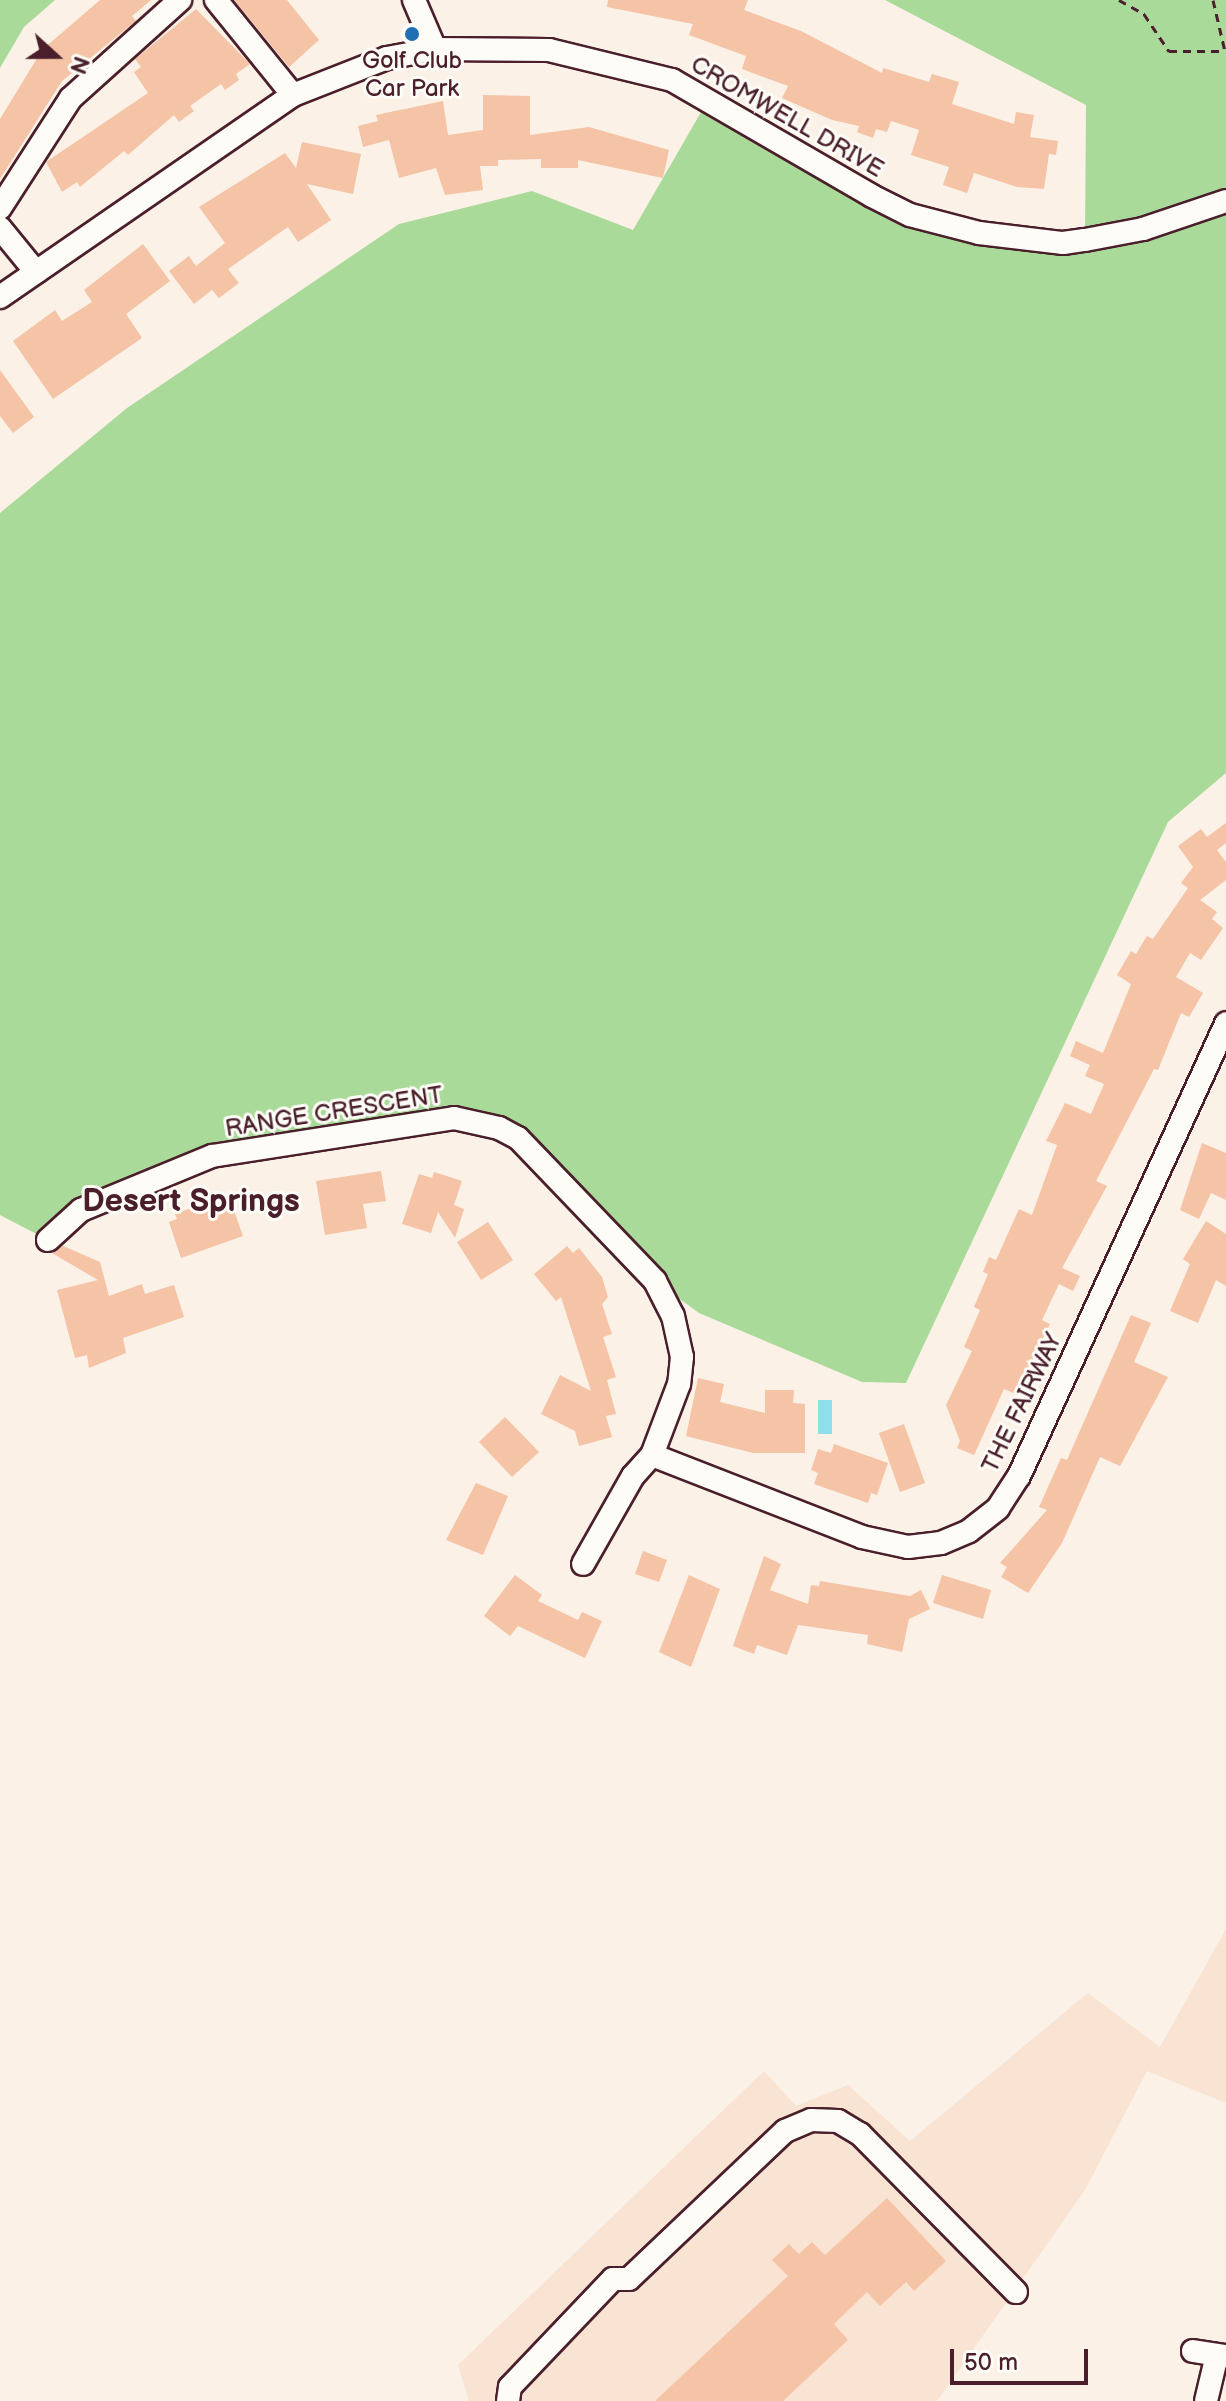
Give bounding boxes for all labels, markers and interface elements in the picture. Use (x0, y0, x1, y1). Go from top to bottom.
north arrow (16, 16, 96, 96)
marker: Golf Club Car Park (403, 25, 421, 43)
place label: Golf Club Car Park (362, 47, 462, 103)
street label: CROMWELL DRIVE (686, 50, 888, 184)
text: N (63, 52, 94, 77)
street label: RANGE CRESCENT (223, 1081, 445, 1143)
district label: Desert Springs (82, 1183, 300, 1221)
street label: THE FAIRWAY (976, 1329, 1068, 1477)
scale bar (954, 2333, 1092, 2383)
text: 50 m (964, 2348, 1018, 2377)

